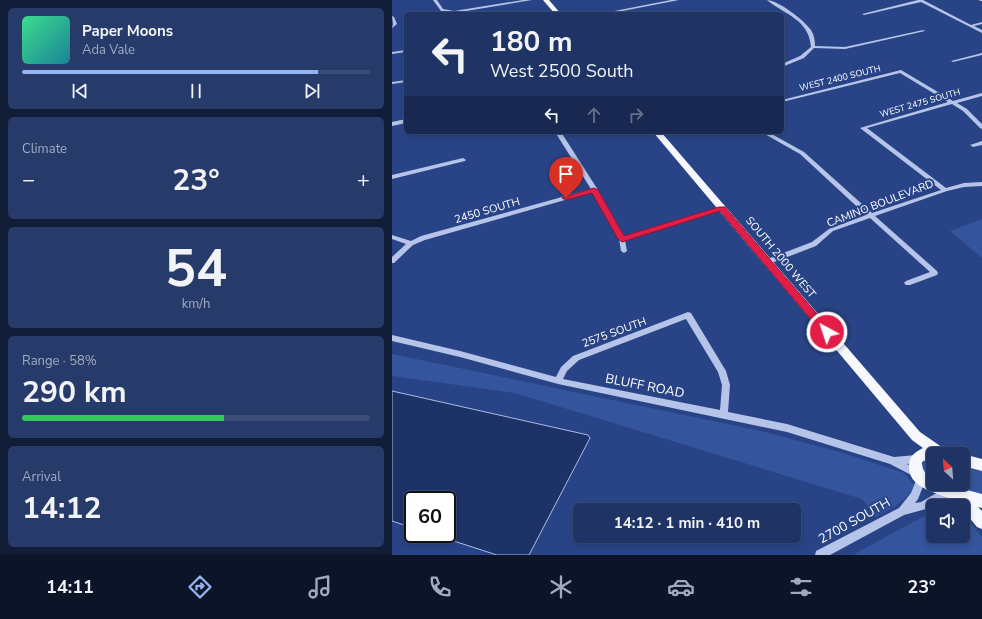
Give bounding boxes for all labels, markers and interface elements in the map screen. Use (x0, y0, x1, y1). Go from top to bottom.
text: Paper Moons (82, 21, 173, 41)
text: 180 m (490, 23, 573, 61)
icon: left (424, 28, 476, 80)
text: Ada Vale (82, 41, 135, 59)
text: West 2500 South (490, 59, 633, 83)
street label: WEST 2400 SOUTH (798, 62, 882, 94)
icon: previous (69, 80, 91, 102)
icon: pause (185, 80, 207, 102)
icon: next (301, 80, 323, 102)
street label: WEST 2475 SOUTH (878, 86, 962, 120)
icon: left (541, 104, 563, 126)
icon: ahead (583, 104, 605, 126)
icon: right (625, 104, 647, 126)
text: Climate (22, 140, 67, 158)
pin (549, 157, 583, 198)
text: 23° (172, 160, 220, 201)
icon: arrive (555, 163, 577, 185)
text: − (22, 165, 35, 195)
text: + (357, 165, 370, 195)
street label: CAMINO BOULEVARD (824, 176, 936, 231)
street label: 2450 SOUTH (453, 194, 522, 227)
street label: SOUTH 2000 WEST (742, 213, 819, 301)
text: 54 (165, 233, 227, 304)
text: km/h (182, 295, 210, 313)
position arrow (806, 311, 848, 353)
street label: 2575 SOUTH (580, 314, 648, 351)
text: Range · 58% (22, 352, 97, 370)
street label: BLUFF ROAD (604, 370, 686, 402)
text: 290 km (22, 372, 127, 413)
north arrow (926, 447, 970, 491)
map controls (926, 447, 970, 543)
text: Arrival (22, 468, 61, 486)
text: 14:12 (22, 488, 101, 529)
speed limit sign: 60 (404, 491, 456, 543)
street label: 2700 SOUTH (815, 494, 894, 548)
button: sound (926, 499, 970, 543)
text: 14:12 · 1 min · 410 m (614, 513, 760, 533)
icon: directions (186, 573, 214, 601)
icon: music (306, 573, 334, 601)
icon: phone (426, 573, 454, 601)
icon: climate (547, 573, 575, 601)
icon: car (667, 573, 695, 601)
icon: filters (787, 573, 815, 601)
text: 14:11 (46, 575, 94, 599)
text: 23° (907, 575, 936, 599)

